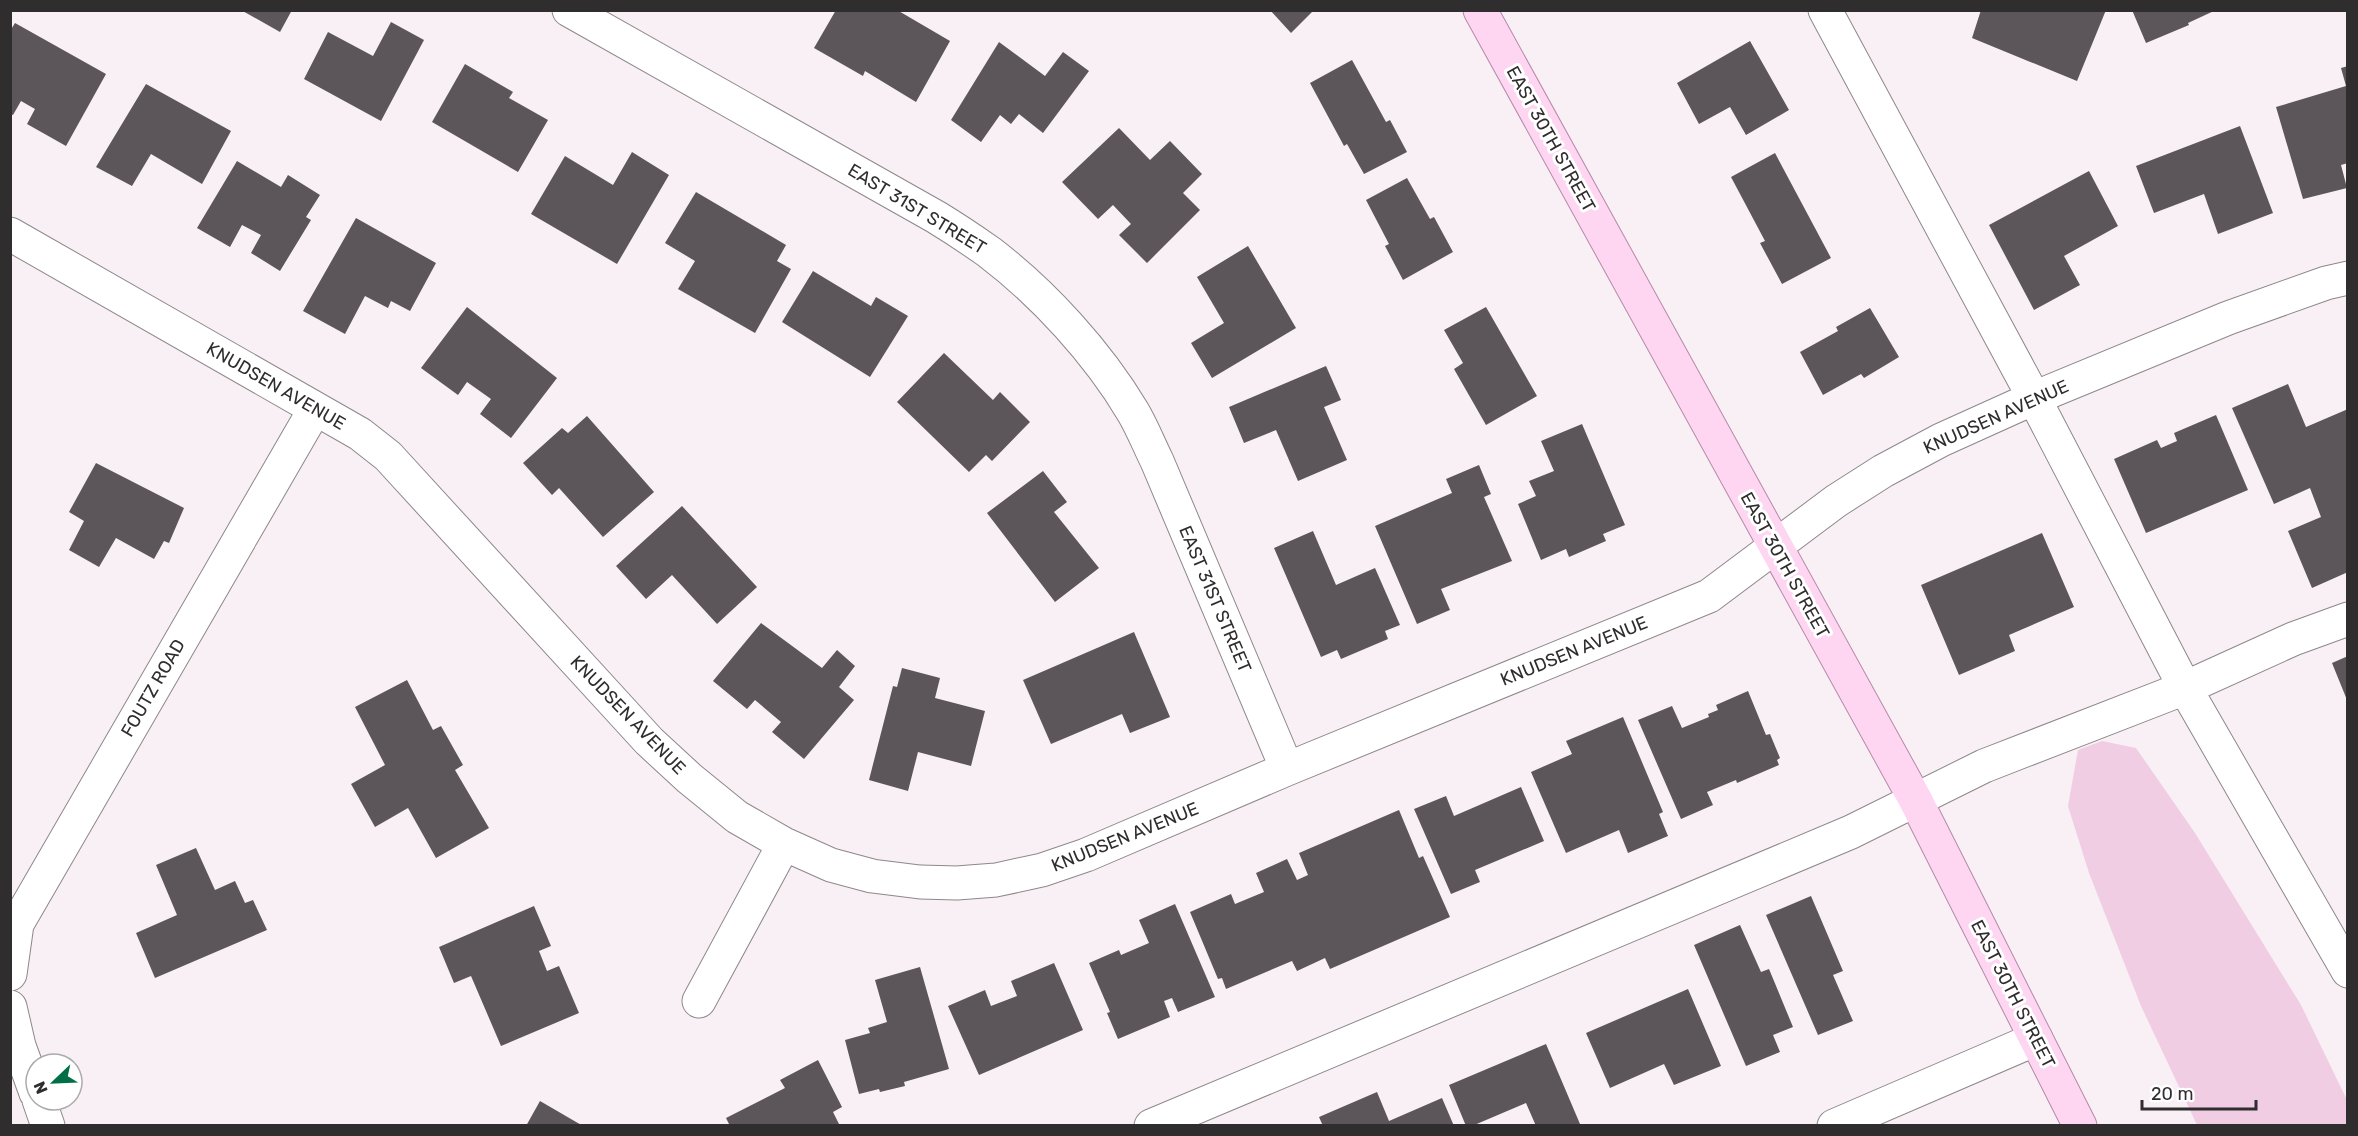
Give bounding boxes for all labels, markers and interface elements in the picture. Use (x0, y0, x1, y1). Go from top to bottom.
street label: EAST 30TH STREET (1502, 62, 1600, 216)
street label: EAST 31ST STREET (844, 159, 990, 259)
street label: KNUDSEN AVENUE (203, 337, 349, 435)
street label: KNUDSEN AVENUE (1920, 375, 2072, 459)
street label: EAST 30TH STREET (1736, 488, 1834, 642)
street label: EAST 31ST STREET (1174, 522, 1256, 676)
street label: KNUDSEN AVENUE (1497, 611, 1651, 691)
street label: FOUTZ ROAD (116, 635, 190, 741)
street label: KNUDSEN AVENUE (566, 651, 690, 779)
street label: KNUDSEN AVENUE (1048, 797, 1202, 877)
street label: EAST 30TH STREET (1966, 916, 2060, 1072)
north arrow (24, 1052, 84, 1112)
scale bar (2142, 1073, 2256, 1111)
text: N (30, 1079, 52, 1097)
text: 20 m (2151, 1083, 2193, 1105)

